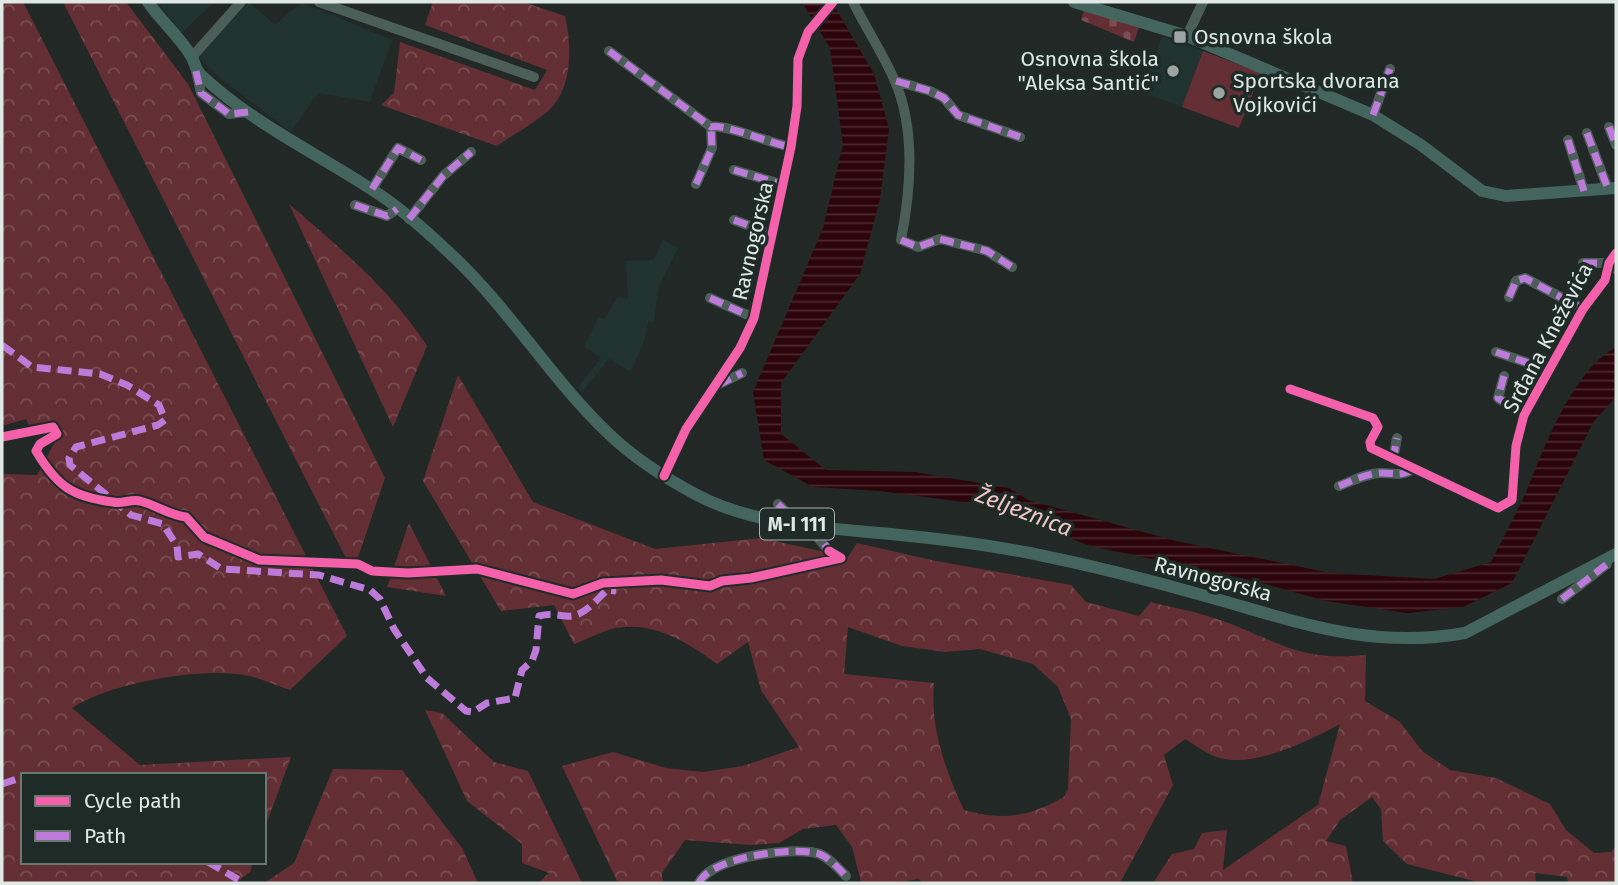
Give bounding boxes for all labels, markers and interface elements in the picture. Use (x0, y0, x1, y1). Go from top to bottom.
place label: Osnovna škola (1194, 24, 1333, 50)
marker: Osnovna škola (1172, 29, 1188, 45)
place label: Osnovna škola "Aleksa Santić" (1017, 46, 1159, 96)
marker: Osnovna škola "Aleksa Santić" (1165, 63, 1181, 79)
place label: Sportska dvorana Vojkovići (1233, 68, 1400, 118)
marker: Sportska dvorana Vojkovići (1211, 85, 1227, 101)
street label: Ravnogorska (727, 179, 779, 303)
street label: Srđana Kneževića (1498, 259, 1598, 417)
water label: Željeznica (971, 479, 1076, 542)
road number: M-I 111 (760, 509, 834, 540)
street label: Ravnogorska (1151, 551, 1275, 607)
legend (21, 773, 266, 864)
text: Cycle path (84, 788, 182, 814)
text: Path (84, 823, 126, 849)

